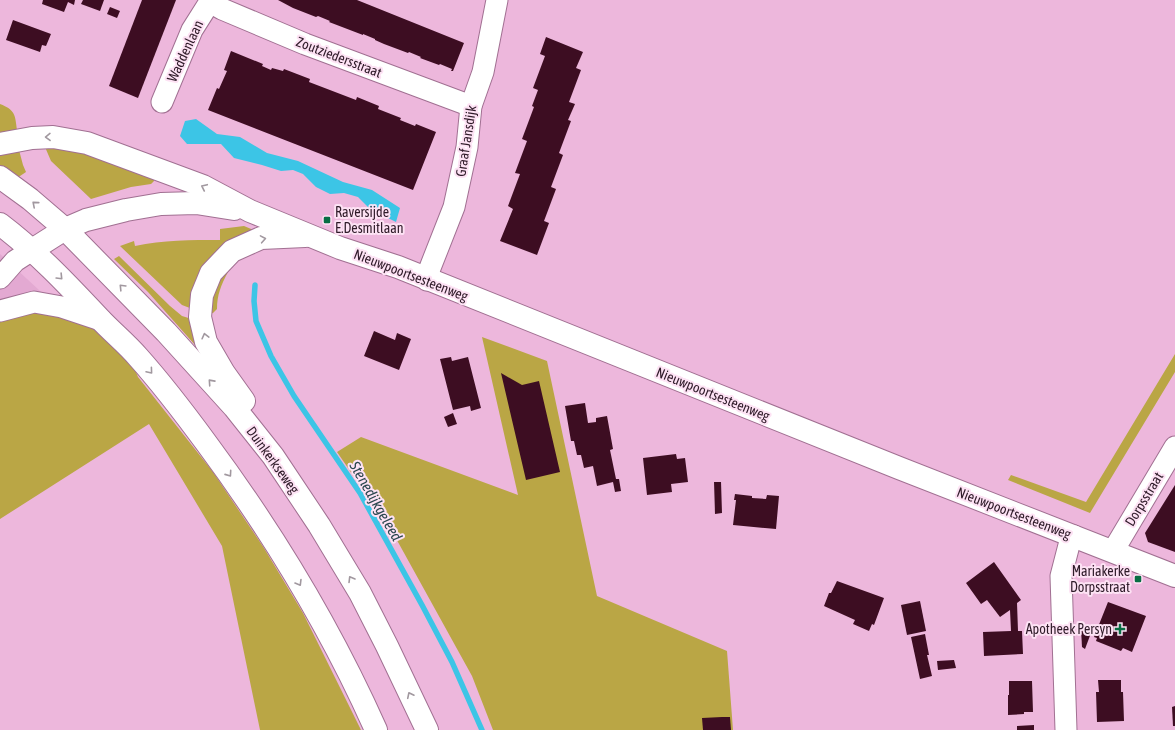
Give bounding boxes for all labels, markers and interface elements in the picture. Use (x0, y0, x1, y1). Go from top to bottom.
street label: Waddenlaan (164, 18, 206, 84)
street label: Zoutziedersstraat (294, 33, 384, 81)
street label: Graaf Jansdijk (452, 104, 480, 178)
one-way arrow (45, 133, 51, 141)
one-way arrow (200, 183, 207, 191)
one-way arrow (33, 201, 40, 208)
place label: Raversijde E.Desmitlaan (335, 204, 403, 236)
marker: Raversijde E.Desmitlaan (322, 215, 332, 225)
one-way arrow (260, 235, 266, 243)
street label: Nieuwpoortsesteenweg (352, 246, 470, 304)
one-way arrow (55, 272, 63, 280)
one-way arrow (119, 284, 127, 292)
one-way arrow (201, 333, 210, 340)
street label: Nieuwpoortsesteenweg (654, 364, 772, 424)
one-way arrow (145, 366, 152, 373)
one-way arrow (208, 379, 216, 387)
street label: Duinkerkseweg (243, 423, 303, 497)
water label: Stenedijkgeleed (346, 457, 406, 544)
street label: Dorpsstraat (1122, 469, 1166, 529)
one-way arrow (224, 470, 232, 477)
street label: Nieuwpoortsesteenweg (955, 484, 1073, 542)
place label: Mariakerke Dorpsstraat (1070, 563, 1130, 595)
marker: Mariakerke Dorpsstraat (1133, 574, 1143, 584)
one-way arrow (349, 576, 356, 583)
one-way arrow (295, 579, 302, 586)
place label: Apotheek Persyn (1026, 621, 1112, 637)
marker: Apotheek Persyn (1115, 624, 1125, 634)
one-way arrow (407, 691, 415, 699)

